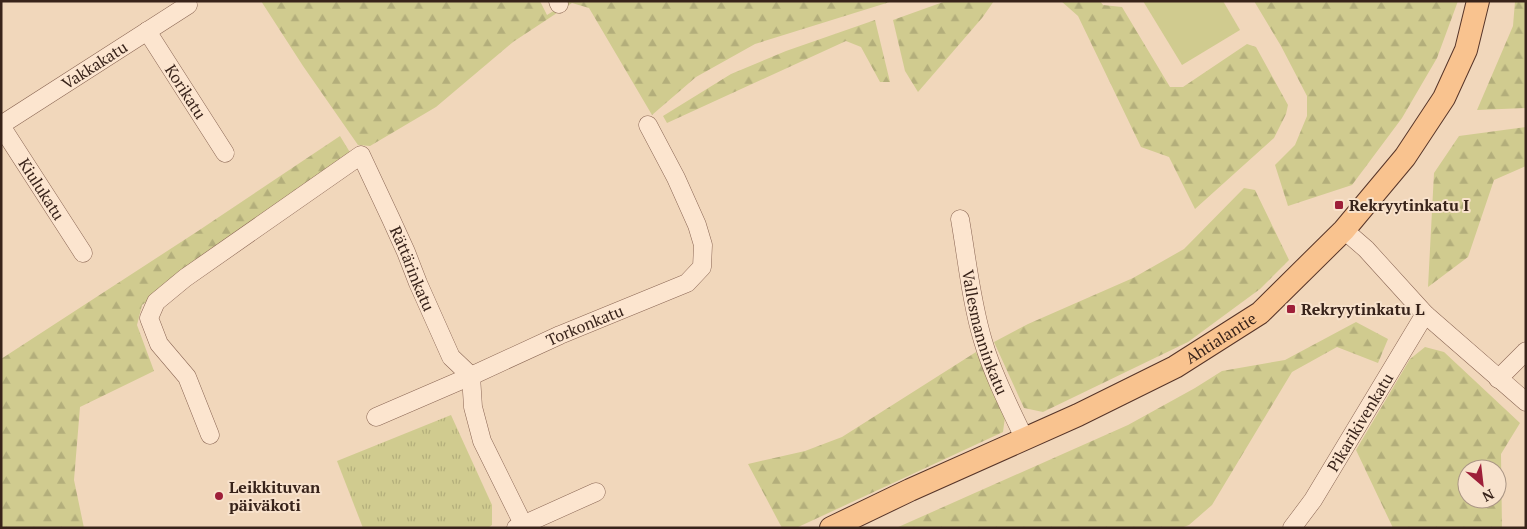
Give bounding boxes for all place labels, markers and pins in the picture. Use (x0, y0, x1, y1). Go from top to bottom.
place label: Rekryytinkatu I (1349, 194, 1469, 216)
marker: Rekryytinkatu I (1333, 199, 1345, 211)
place label: Rekryytinkatu L (1301, 298, 1425, 320)
marker: Rekryytinkatu L (1285, 303, 1297, 315)
place label: Leikkituvan päiväkoti (229, 476, 321, 516)
marker: Leikkituvan päiväkoti (213, 490, 225, 502)

